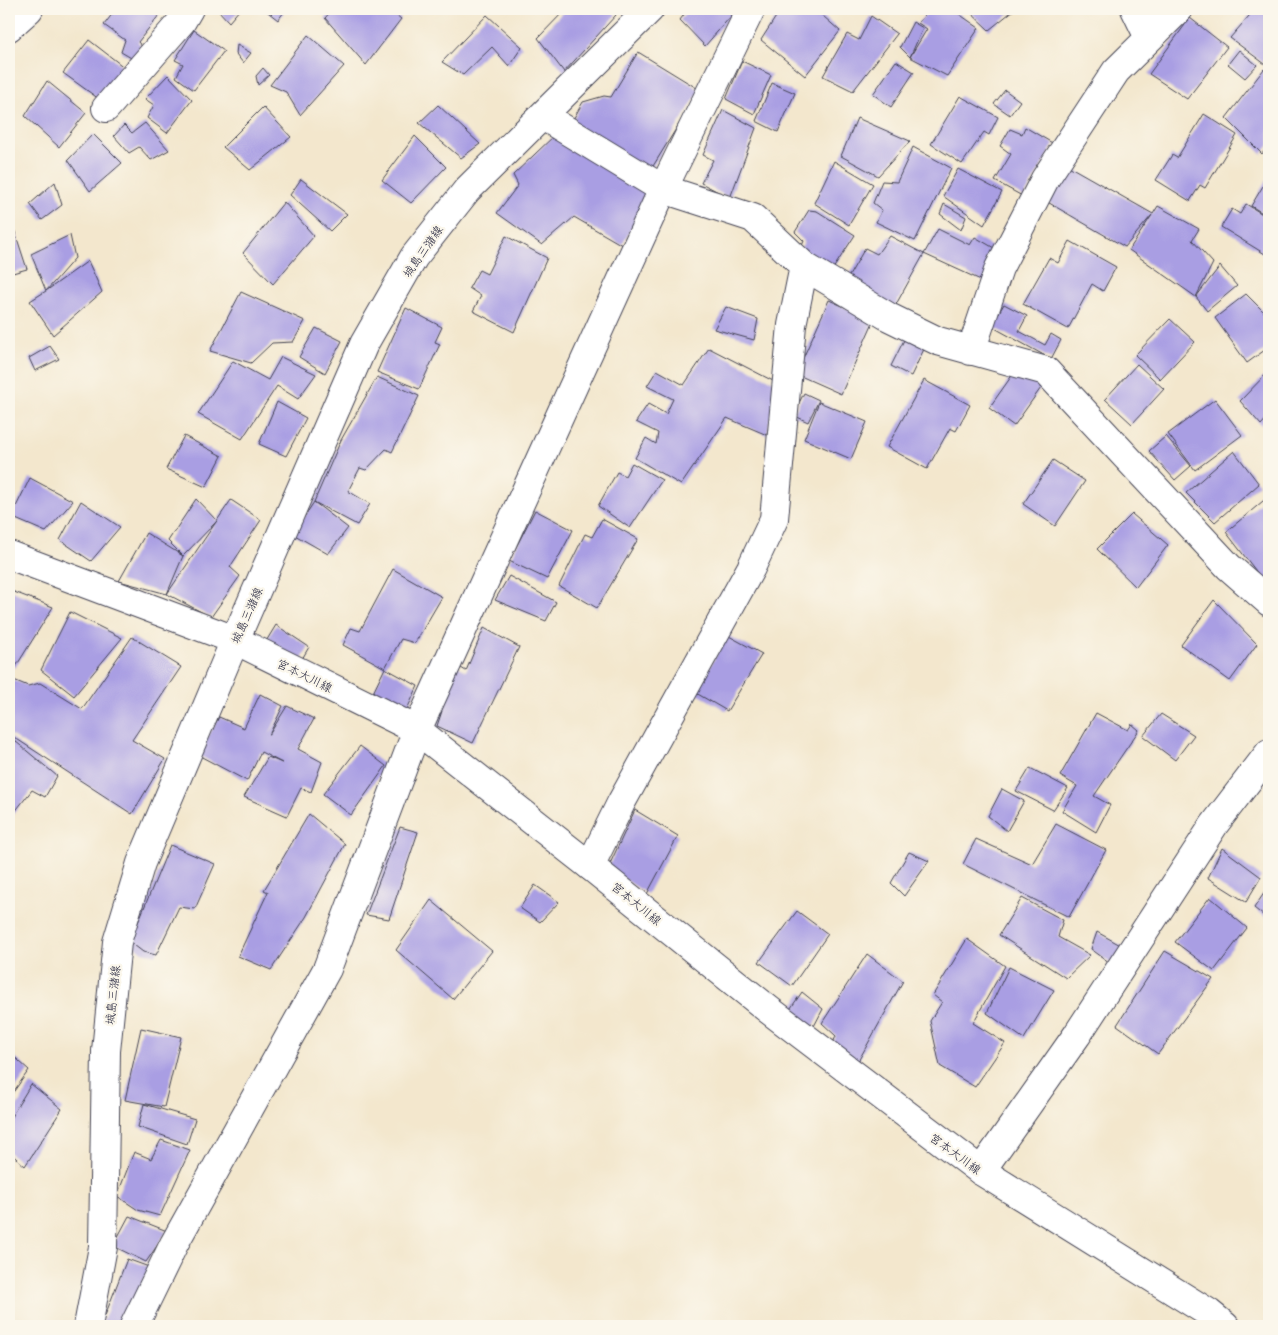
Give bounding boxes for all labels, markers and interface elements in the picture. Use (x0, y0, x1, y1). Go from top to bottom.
street label: 城島三潴線 (398, 222, 446, 280)
street label: 城島三潴線 (226, 584, 266, 646)
street label: 宮本大川線 (275, 655, 335, 695)
street label: 宮本大川線 (609, 878, 665, 928)
street label: 城島三潴線 (101, 964, 123, 1026)
street label: 宮本大川線 (927, 1129, 985, 1177)

